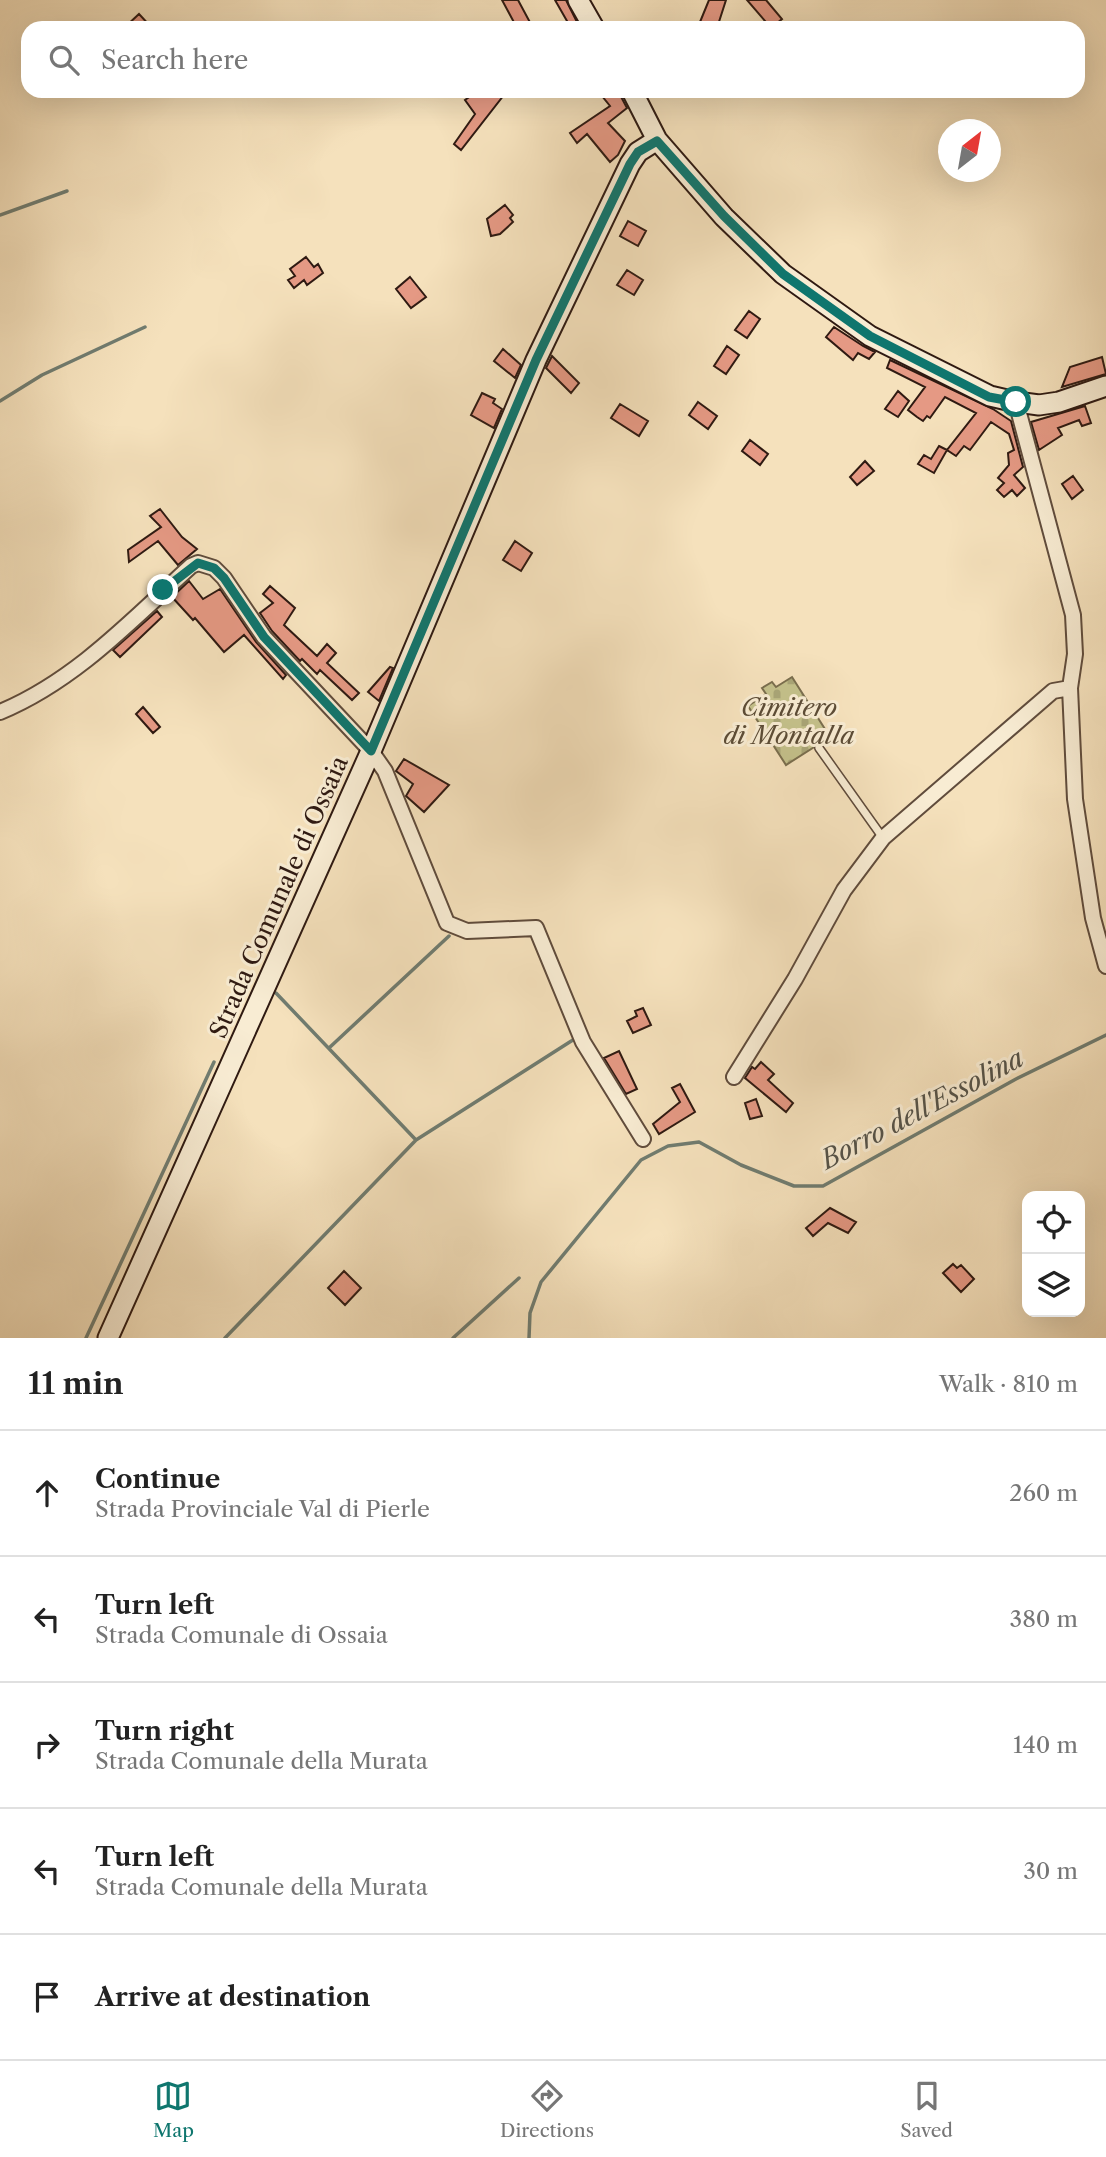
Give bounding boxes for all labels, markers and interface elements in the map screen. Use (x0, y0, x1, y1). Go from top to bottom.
search box (21, 21, 1085, 98)
icon: search (45, 41, 83, 79)
text: Search here (101, 44, 248, 76)
north arrow (938, 119, 1001, 182)
route start (1000, 386, 1031, 417)
route end (147, 574, 178, 605)
park label: Cimitero di Montalla (724, 693, 854, 750)
street label: Strada Comunale di Ossaia (203, 751, 354, 1042)
water label: Borro dell'Essolina (813, 1042, 1029, 1177)
map controls (1022, 1191, 1085, 1317)
button: locate (1022, 1191, 1085, 1254)
button: layers (1022, 1254, 1085, 1317)
text: 11 min (28, 1365, 124, 1402)
text: Walk · 810 m (939, 1370, 1078, 1398)
text: Continue (95, 1463, 220, 1495)
icon: ahead (28, 1474, 66, 1512)
text: 260 m (1009, 1479, 1078, 1507)
text: Strada Provinciale Val di Pierle (95, 1495, 430, 1523)
text: Turn left (95, 1589, 214, 1621)
icon: left (28, 1600, 66, 1638)
text: 380 m (1010, 1605, 1078, 1633)
text: Strada Comunale di Ossaia (95, 1621, 388, 1649)
text: Turn right (95, 1715, 234, 1747)
icon: right (28, 1726, 66, 1764)
text: 140 m (1013, 1731, 1078, 1759)
text: Strada Comunale della Murata (95, 1747, 428, 1775)
text: Turn left (95, 1841, 214, 1873)
icon: left (28, 1852, 66, 1890)
text: 30 m (1023, 1857, 1078, 1885)
text: Strada Comunale della Murata (95, 1873, 428, 1901)
icon: arrive (28, 1978, 66, 2016)
text: Arrive at destination (95, 1981, 370, 2013)
tab: Map (153, 2077, 194, 2142)
tab: Directions (500, 2077, 594, 2142)
tab: Saved (900, 2077, 953, 2142)

